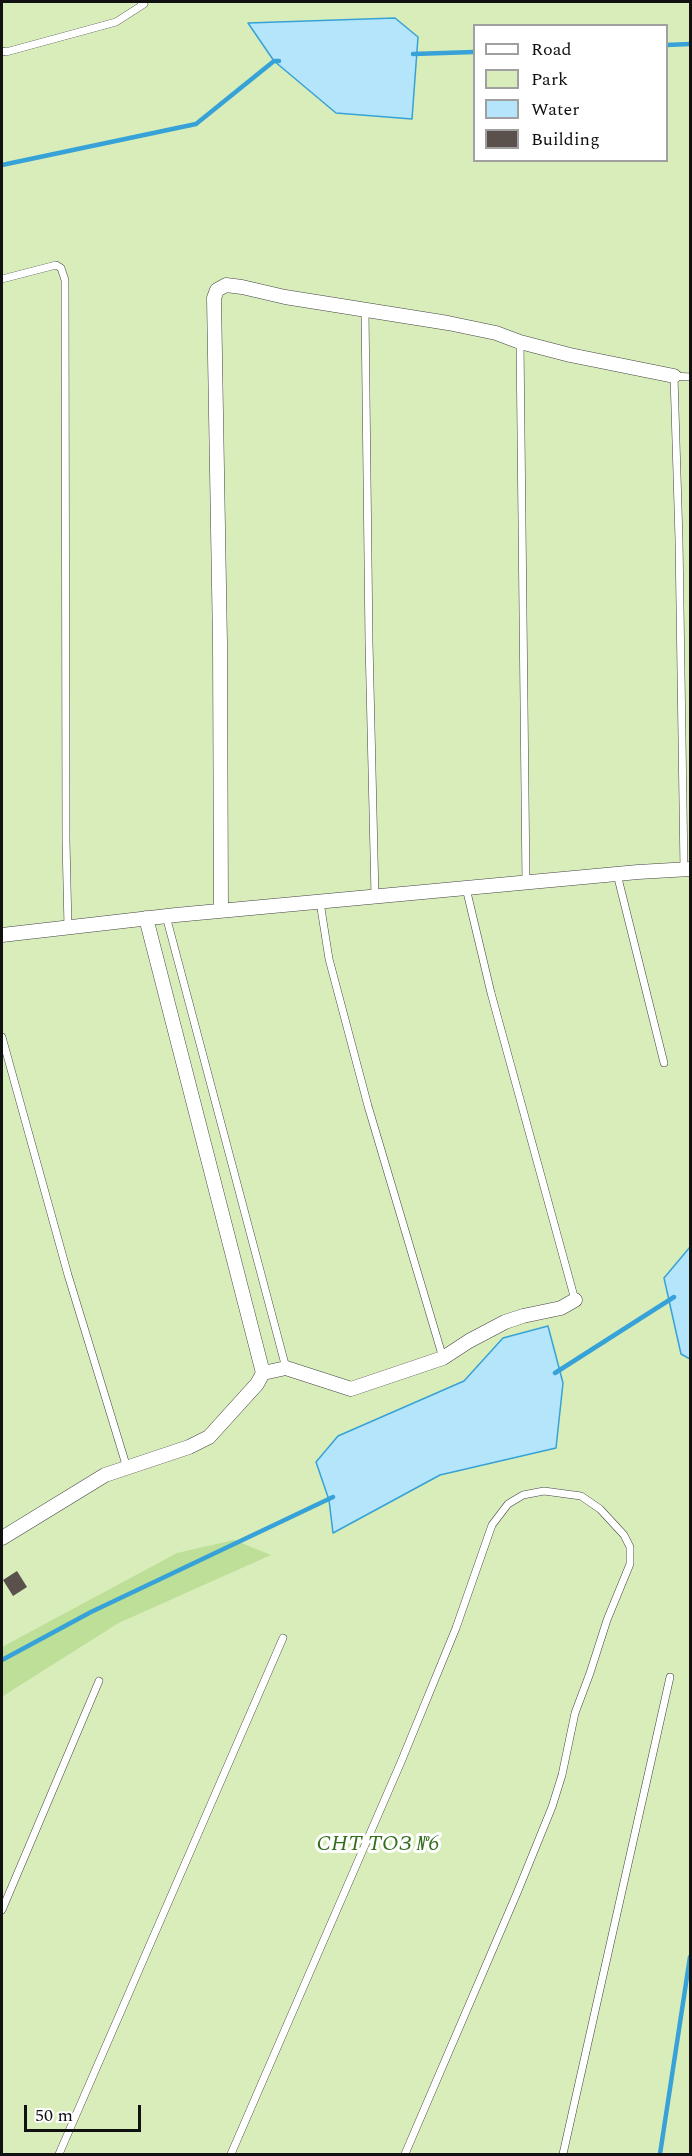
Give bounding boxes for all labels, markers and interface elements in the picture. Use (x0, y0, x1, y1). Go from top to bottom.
legend (473, 24, 668, 162)
text: Road (531, 36, 572, 63)
text: Park (531, 66, 568, 93)
text: Water (531, 96, 579, 123)
text: Building (531, 126, 600, 153)
park label: СНТ ТОЗ №6 (317, 1833, 439, 1859)
scale bar (27, 2093, 144, 2131)
text: 50 m (35, 2102, 73, 2129)

